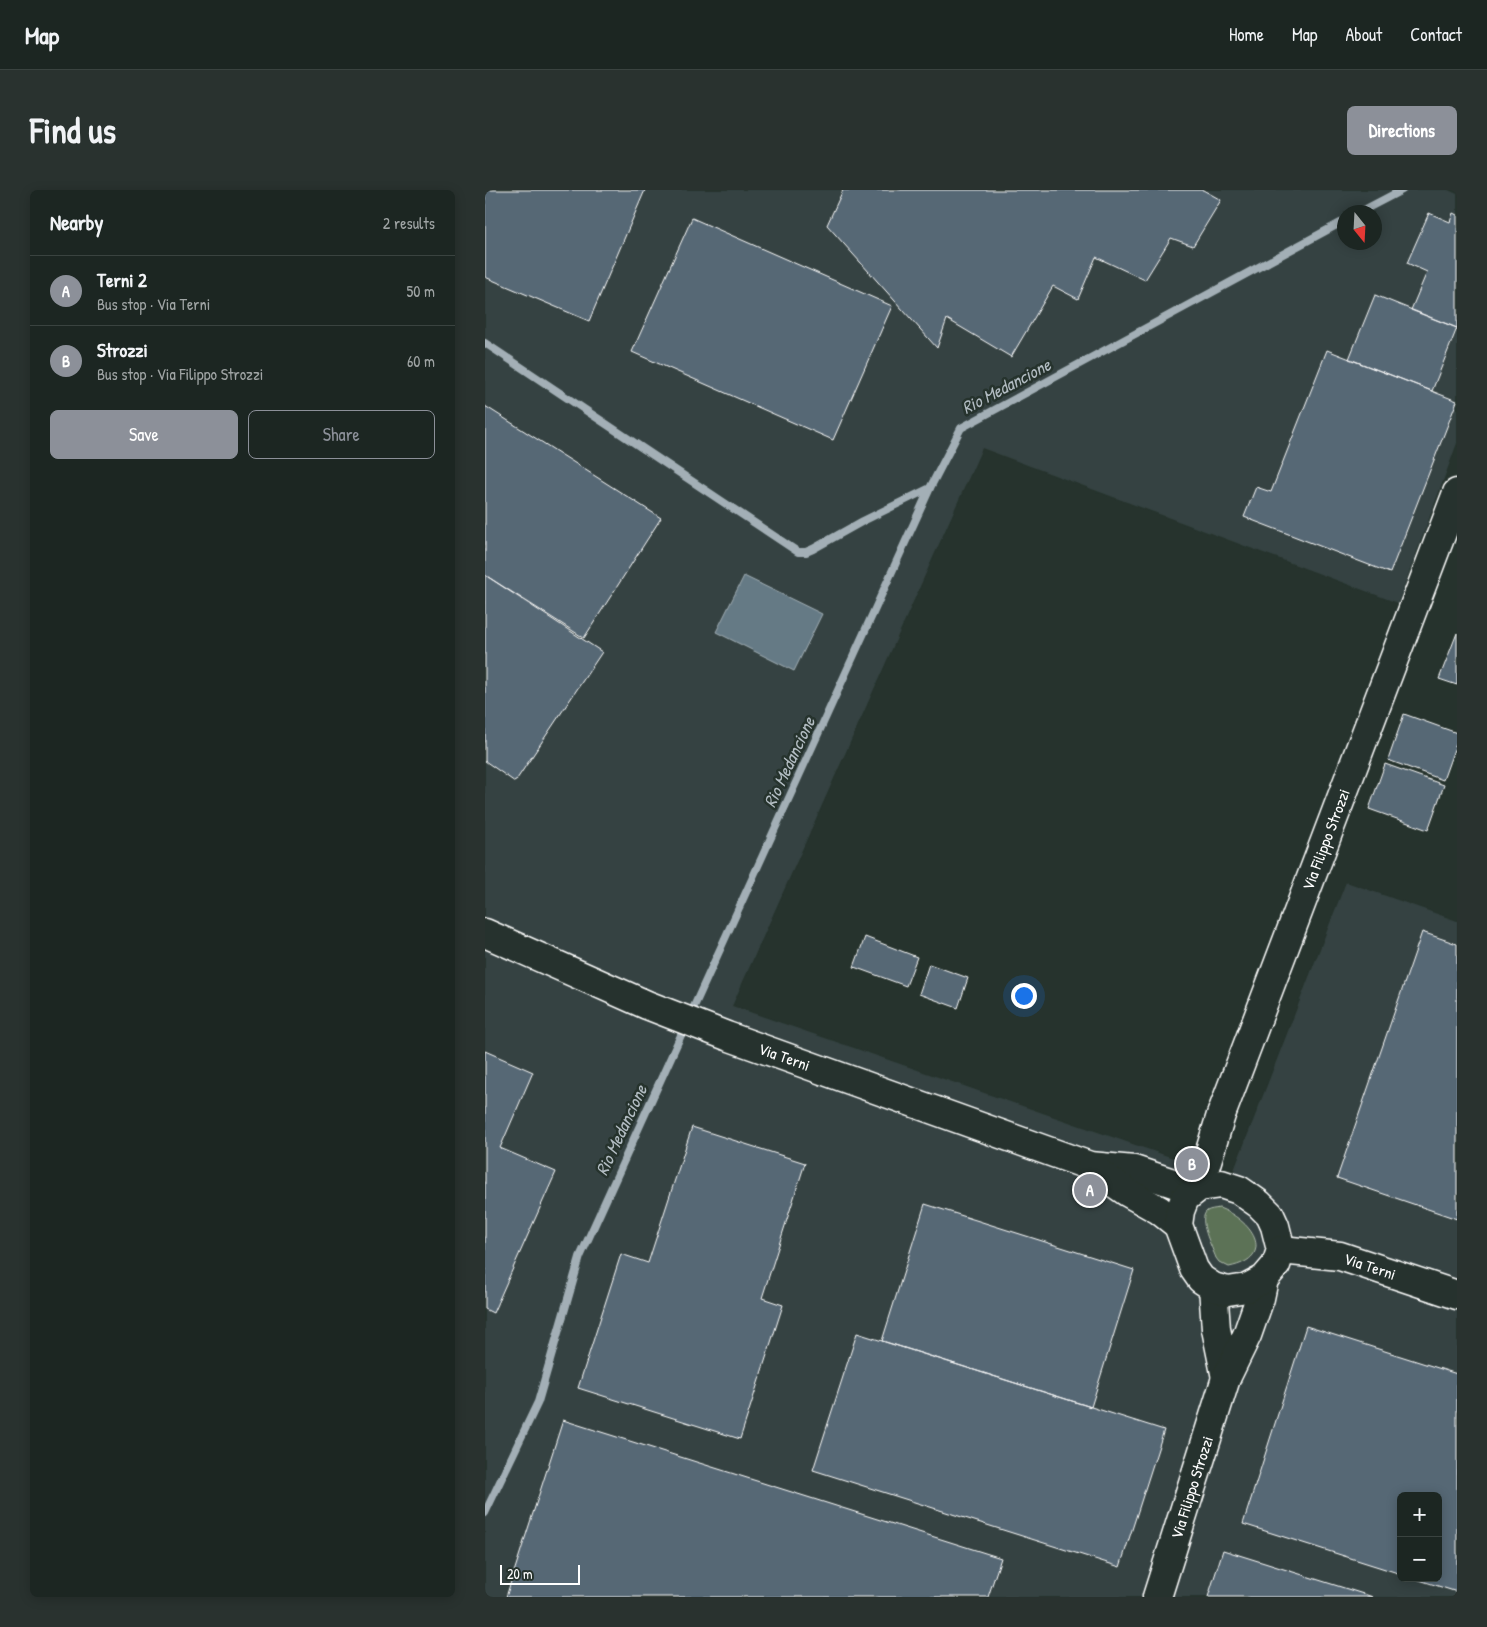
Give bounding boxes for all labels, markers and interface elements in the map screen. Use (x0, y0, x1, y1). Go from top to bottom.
text: Map (25, 19, 59, 51)
text: Home (1229, 22, 1264, 47)
text: Map (1292, 22, 1317, 47)
text: About (1345, 22, 1382, 47)
text: Contact (1410, 22, 1462, 47)
button: Directions (1347, 106, 1457, 155)
text: Find us (30, 107, 116, 154)
north arrow (1337, 205, 1382, 250)
text: Nearby (50, 208, 103, 237)
text: 2 results (383, 212, 435, 234)
text: Terni 2 (97, 267, 147, 293)
text: A (62, 280, 70, 302)
text: 50 m (407, 280, 435, 302)
text: Bus stop · Via Terni (97, 293, 210, 315)
text: Strozzi (97, 337, 148, 363)
text: B (62, 350, 70, 372)
text: 60 m (407, 350, 435, 372)
water label: Rio Medancione (957, 352, 1056, 420)
text: Bus stop · Via Filippo Strozzi (97, 363, 263, 385)
button: Save (50, 410, 238, 459)
button: Share (248, 410, 435, 459)
water label: Rio Medancione (757, 712, 821, 811)
street label: Via Filippo Strozzi (1296, 786, 1355, 893)
your location (1011, 983, 1037, 1009)
street label: Via Terni (755, 1037, 813, 1076)
water label: Rio Medancione (589, 1080, 653, 1179)
pin: B (1176, 1145, 1208, 1183)
pin: A (1074, 1171, 1106, 1209)
street label: Via Terni (1341, 1247, 1399, 1285)
street label: Via Filippo Strozzi (1165, 1433, 1218, 1542)
map controls (1397, 1492, 1442, 1582)
button: + (1397, 1492, 1442, 1537)
button: − (1397, 1537, 1442, 1582)
scale bar (500, 1562, 580, 1585)
text: 20 m (507, 1564, 533, 1583)

